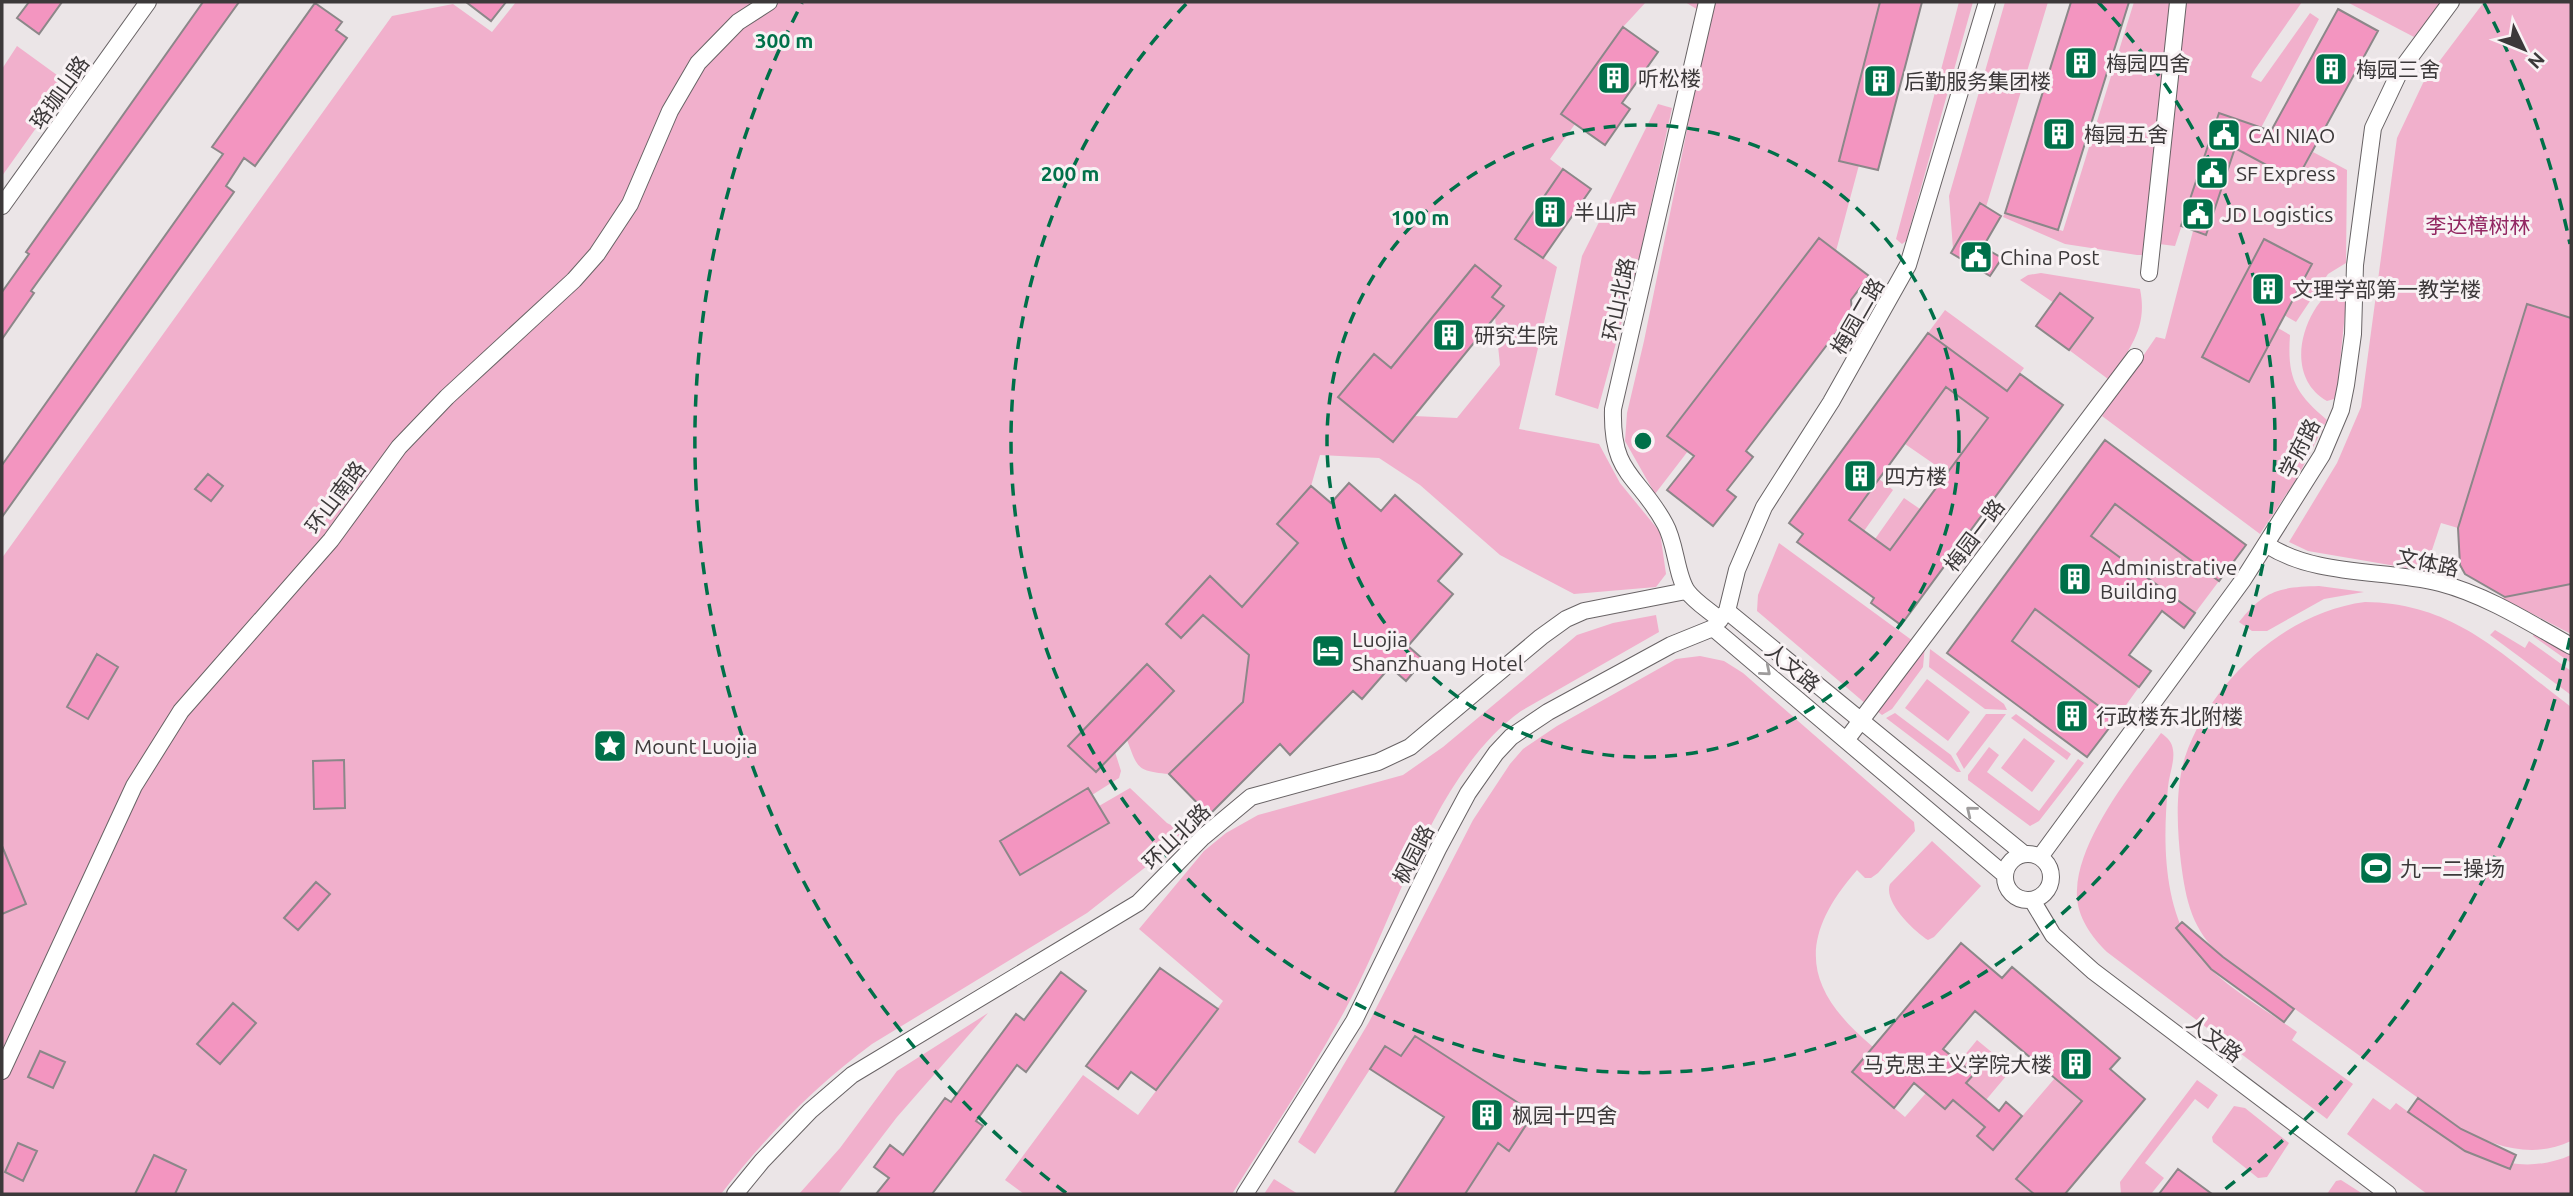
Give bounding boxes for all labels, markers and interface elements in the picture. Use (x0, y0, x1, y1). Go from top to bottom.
north arrow (2489, 14, 2559, 84)
text: 300 m (755, 28, 813, 52)
building icon: 梅园四舍 (2062, 44, 2100, 82)
text: N (2524, 48, 2549, 73)
building icon: 梅园三舍 (2312, 50, 2350, 88)
street label: 珞珈山路 (25, 51, 93, 133)
place label: 梅园四舍 (2106, 51, 2190, 75)
place label: 梅园三舍 (2356, 57, 2440, 81)
building icon: 听松楼 (1595, 59, 1633, 97)
building icon: 后勤服务集团楼 (1861, 62, 1899, 100)
place label: 听松楼 (1638, 66, 1701, 90)
place label: 后勤服务集团楼 (1904, 69, 2051, 93)
building icon: 梅园五舍 (2040, 115, 2078, 153)
public building icon: CAI NIAO (2205, 116, 2243, 154)
place label: 梅园五舍 (2084, 122, 2168, 146)
place label: CAI NIAO (2248, 123, 2335, 147)
public building icon: SF Express (2193, 154, 2231, 192)
text: 200 m (1041, 161, 1099, 185)
place label: SF Express (2236, 161, 2336, 185)
building icon: 半山庐 (1531, 193, 1569, 231)
public building icon: JD Logistics (2179, 195, 2217, 233)
place label: 半山庐 (1574, 200, 1637, 224)
place label: JD Logistics (2222, 202, 2333, 226)
text: 100 m (1391, 205, 1449, 229)
park label: 李达樟树林 (2426, 213, 2531, 237)
public building icon: China Post (1957, 238, 1995, 276)
place label: China Post (2000, 245, 2100, 269)
street label: 环山北路 (1598, 255, 1638, 343)
building icon: 文理学部第一教学楼 (2249, 270, 2287, 308)
street label: 梅园二路 (1826, 274, 1888, 358)
place label: 文理学部第一教学楼 (2292, 277, 2481, 301)
building icon: 研究生院 (1430, 316, 1468, 354)
place label: 研究生院 (1474, 323, 1558, 347)
street label: 学府路 (2274, 414, 2324, 482)
centre of rings (1631, 429, 1655, 453)
street label: 环山南路 (300, 456, 370, 538)
building icon: 四方楼 (1841, 457, 1879, 495)
place label: 四方楼 (1884, 464, 1947, 488)
street label: 梅园一路 (1939, 494, 2009, 576)
street label: 文体路 (2395, 544, 2461, 580)
place label: Administrative Building (2100, 555, 2237, 603)
building icon: Administrative Building (2056, 560, 2094, 598)
place label: Luojia Shanzhuang Hotel (1352, 627, 1523, 675)
hotel icon: Luojia Shanzhuang Hotel (1309, 632, 1347, 670)
street label: 人文路 (1761, 638, 1825, 696)
one-way arrow (1758, 663, 1770, 676)
building icon: 行政楼东北附楼 (2053, 697, 2091, 735)
place label: 行政楼东北附楼 (2096, 704, 2243, 728)
place icon: Mount Luojia (591, 727, 629, 765)
place label: Mount Luojia (634, 734, 758, 758)
street label: 环山北路 (1137, 798, 1215, 874)
one-way arrow (1967, 806, 1979, 819)
street label: 枫园路 (1388, 820, 1438, 888)
sports icon: 九一二操场 (2357, 849, 2395, 887)
place label: 九一二操场 (2400, 856, 2505, 880)
street label: 人文路 (2183, 1009, 2247, 1067)
building icon: 马克思主义学院大楼 (2057, 1045, 2095, 1083)
place label: 马克思主义学院大楼 (1863, 1052, 2052, 1076)
building icon: 枫园十四舍 (1468, 1096, 1506, 1134)
place label: 枫园十四舍 (1512, 1103, 1617, 1127)

